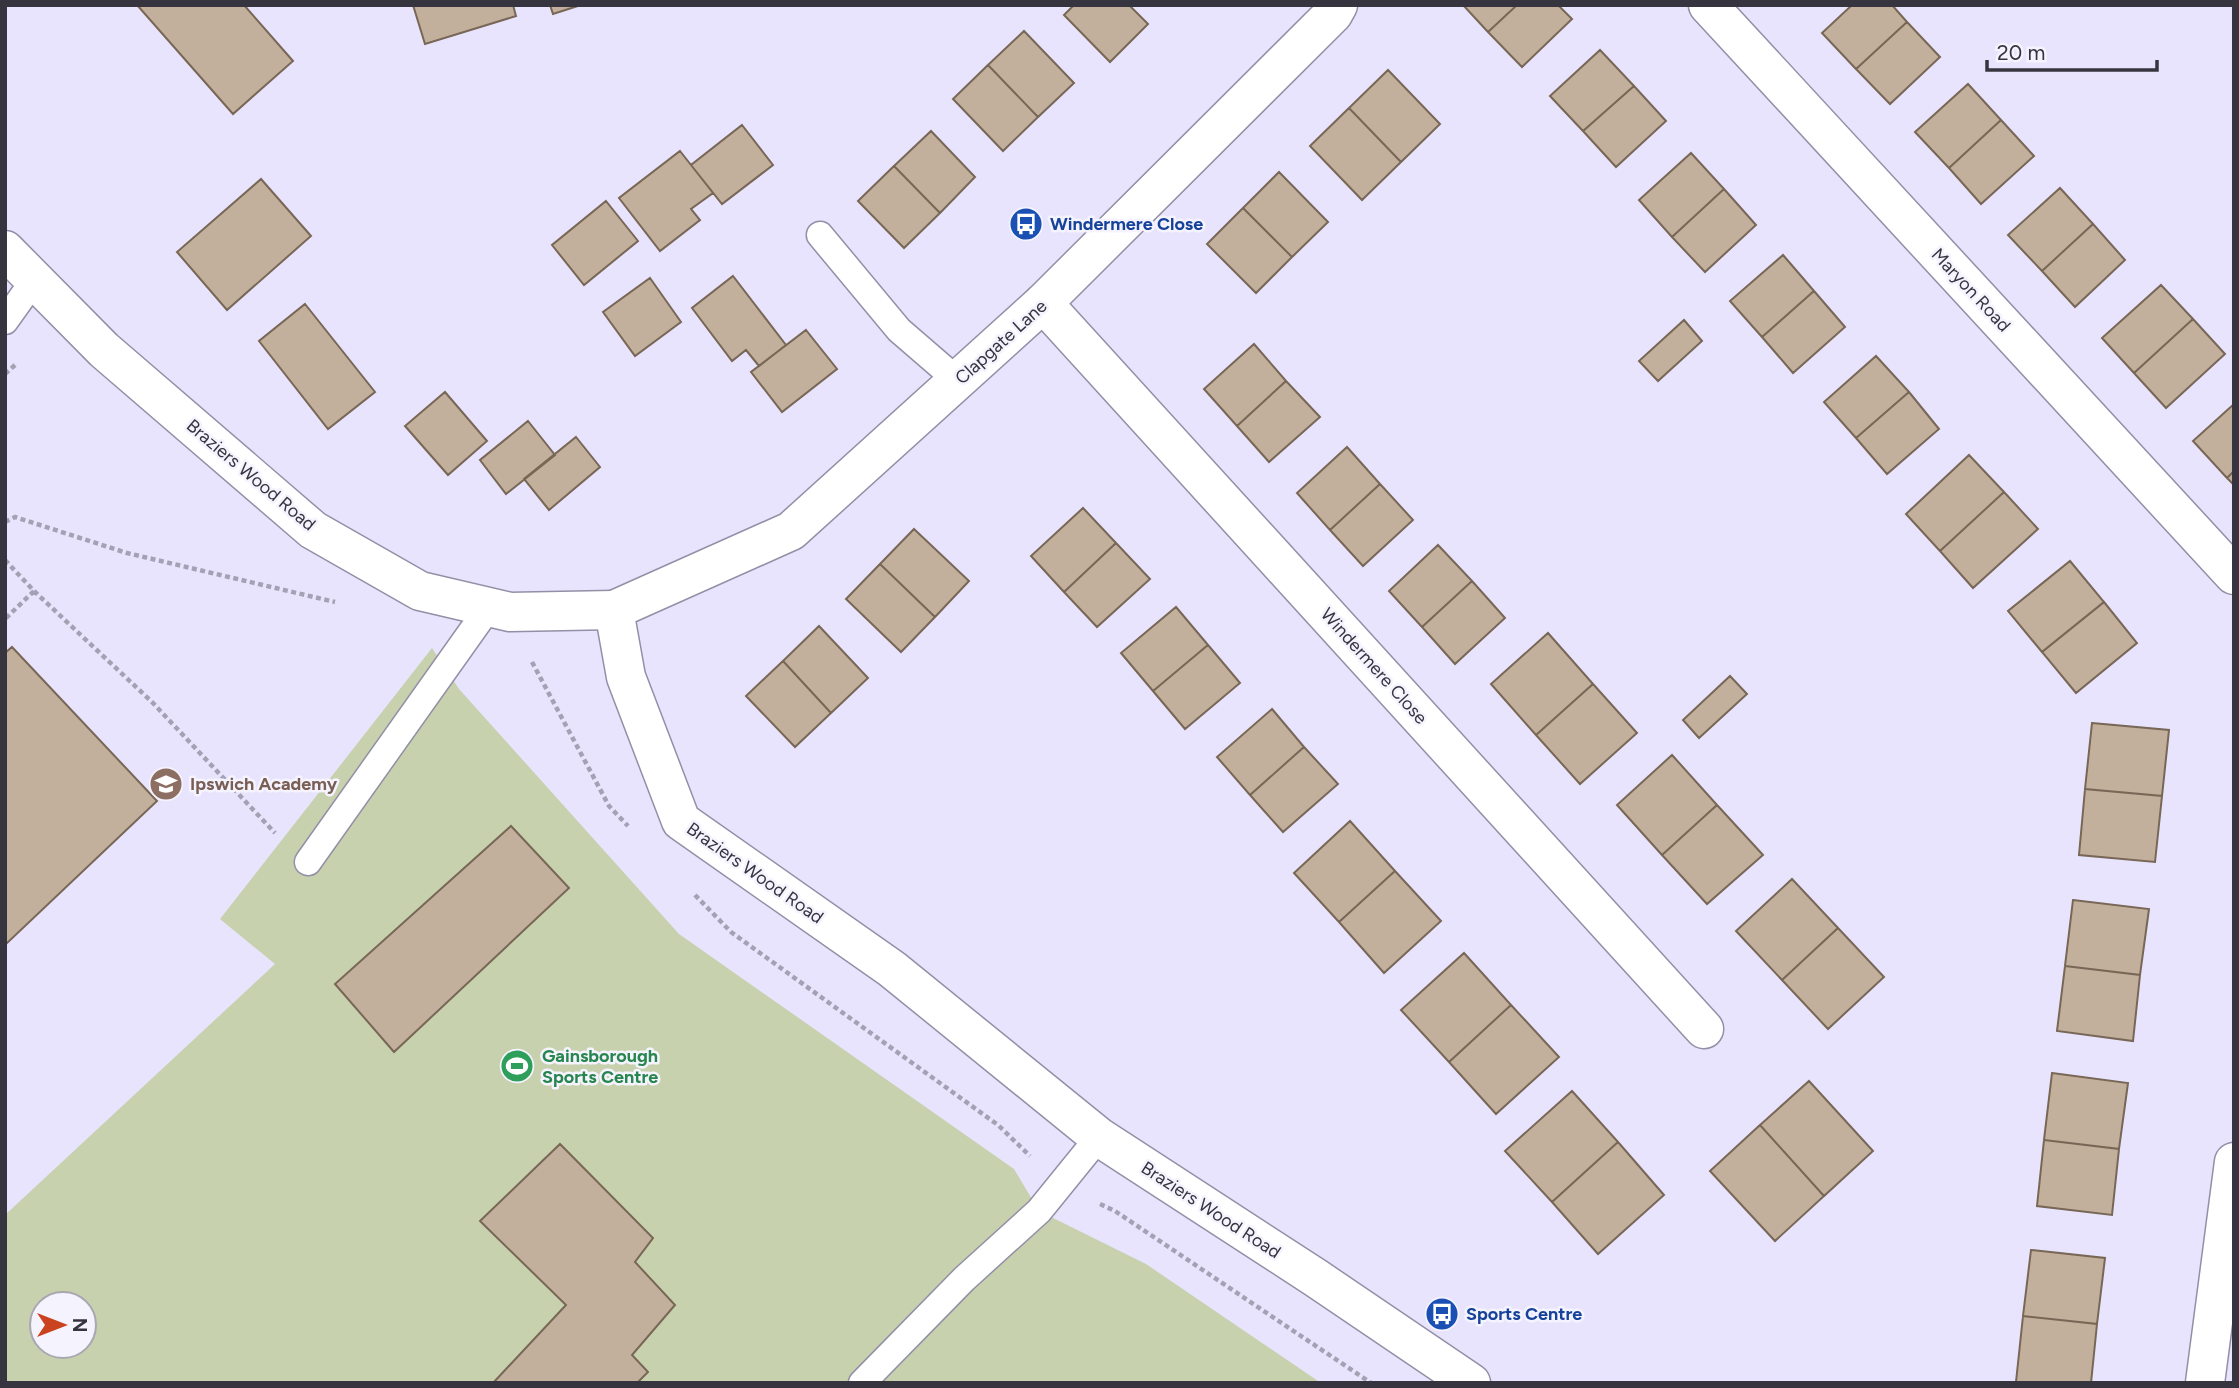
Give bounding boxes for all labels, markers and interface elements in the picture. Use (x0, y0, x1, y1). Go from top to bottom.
scale bar (1987, 28, 2157, 72)
text: 20 m (1997, 40, 2045, 65)
bus stop icon: Windermere Close (1007, 205, 1045, 243)
place label: Windermere Close (1050, 213, 1203, 235)
street label: Maryon Road (1927, 244, 2015, 336)
street label: Clapgate Lane (951, 295, 1052, 389)
street label: Braziers Wood Road (182, 415, 320, 535)
street label: Windermere Close (1316, 603, 1432, 729)
school or university icon: Ipswich Academy (147, 765, 185, 803)
place label: Ipswich Academy (190, 773, 338, 795)
street label: Braziers Wood Road (682, 818, 828, 928)
place label: Gainsborough Sports Centre (542, 1045, 658, 1088)
sports icon: Gainsborough Sports Centre (498, 1047, 536, 1085)
street label: Braziers Wood Road (1137, 1157, 1285, 1263)
north arrow (28, 1290, 98, 1360)
bus stop icon: Sports Centre (1423, 1295, 1461, 1333)
place label: Sports Centre (1466, 1303, 1582, 1325)
text: N (68, 1318, 91, 1332)

